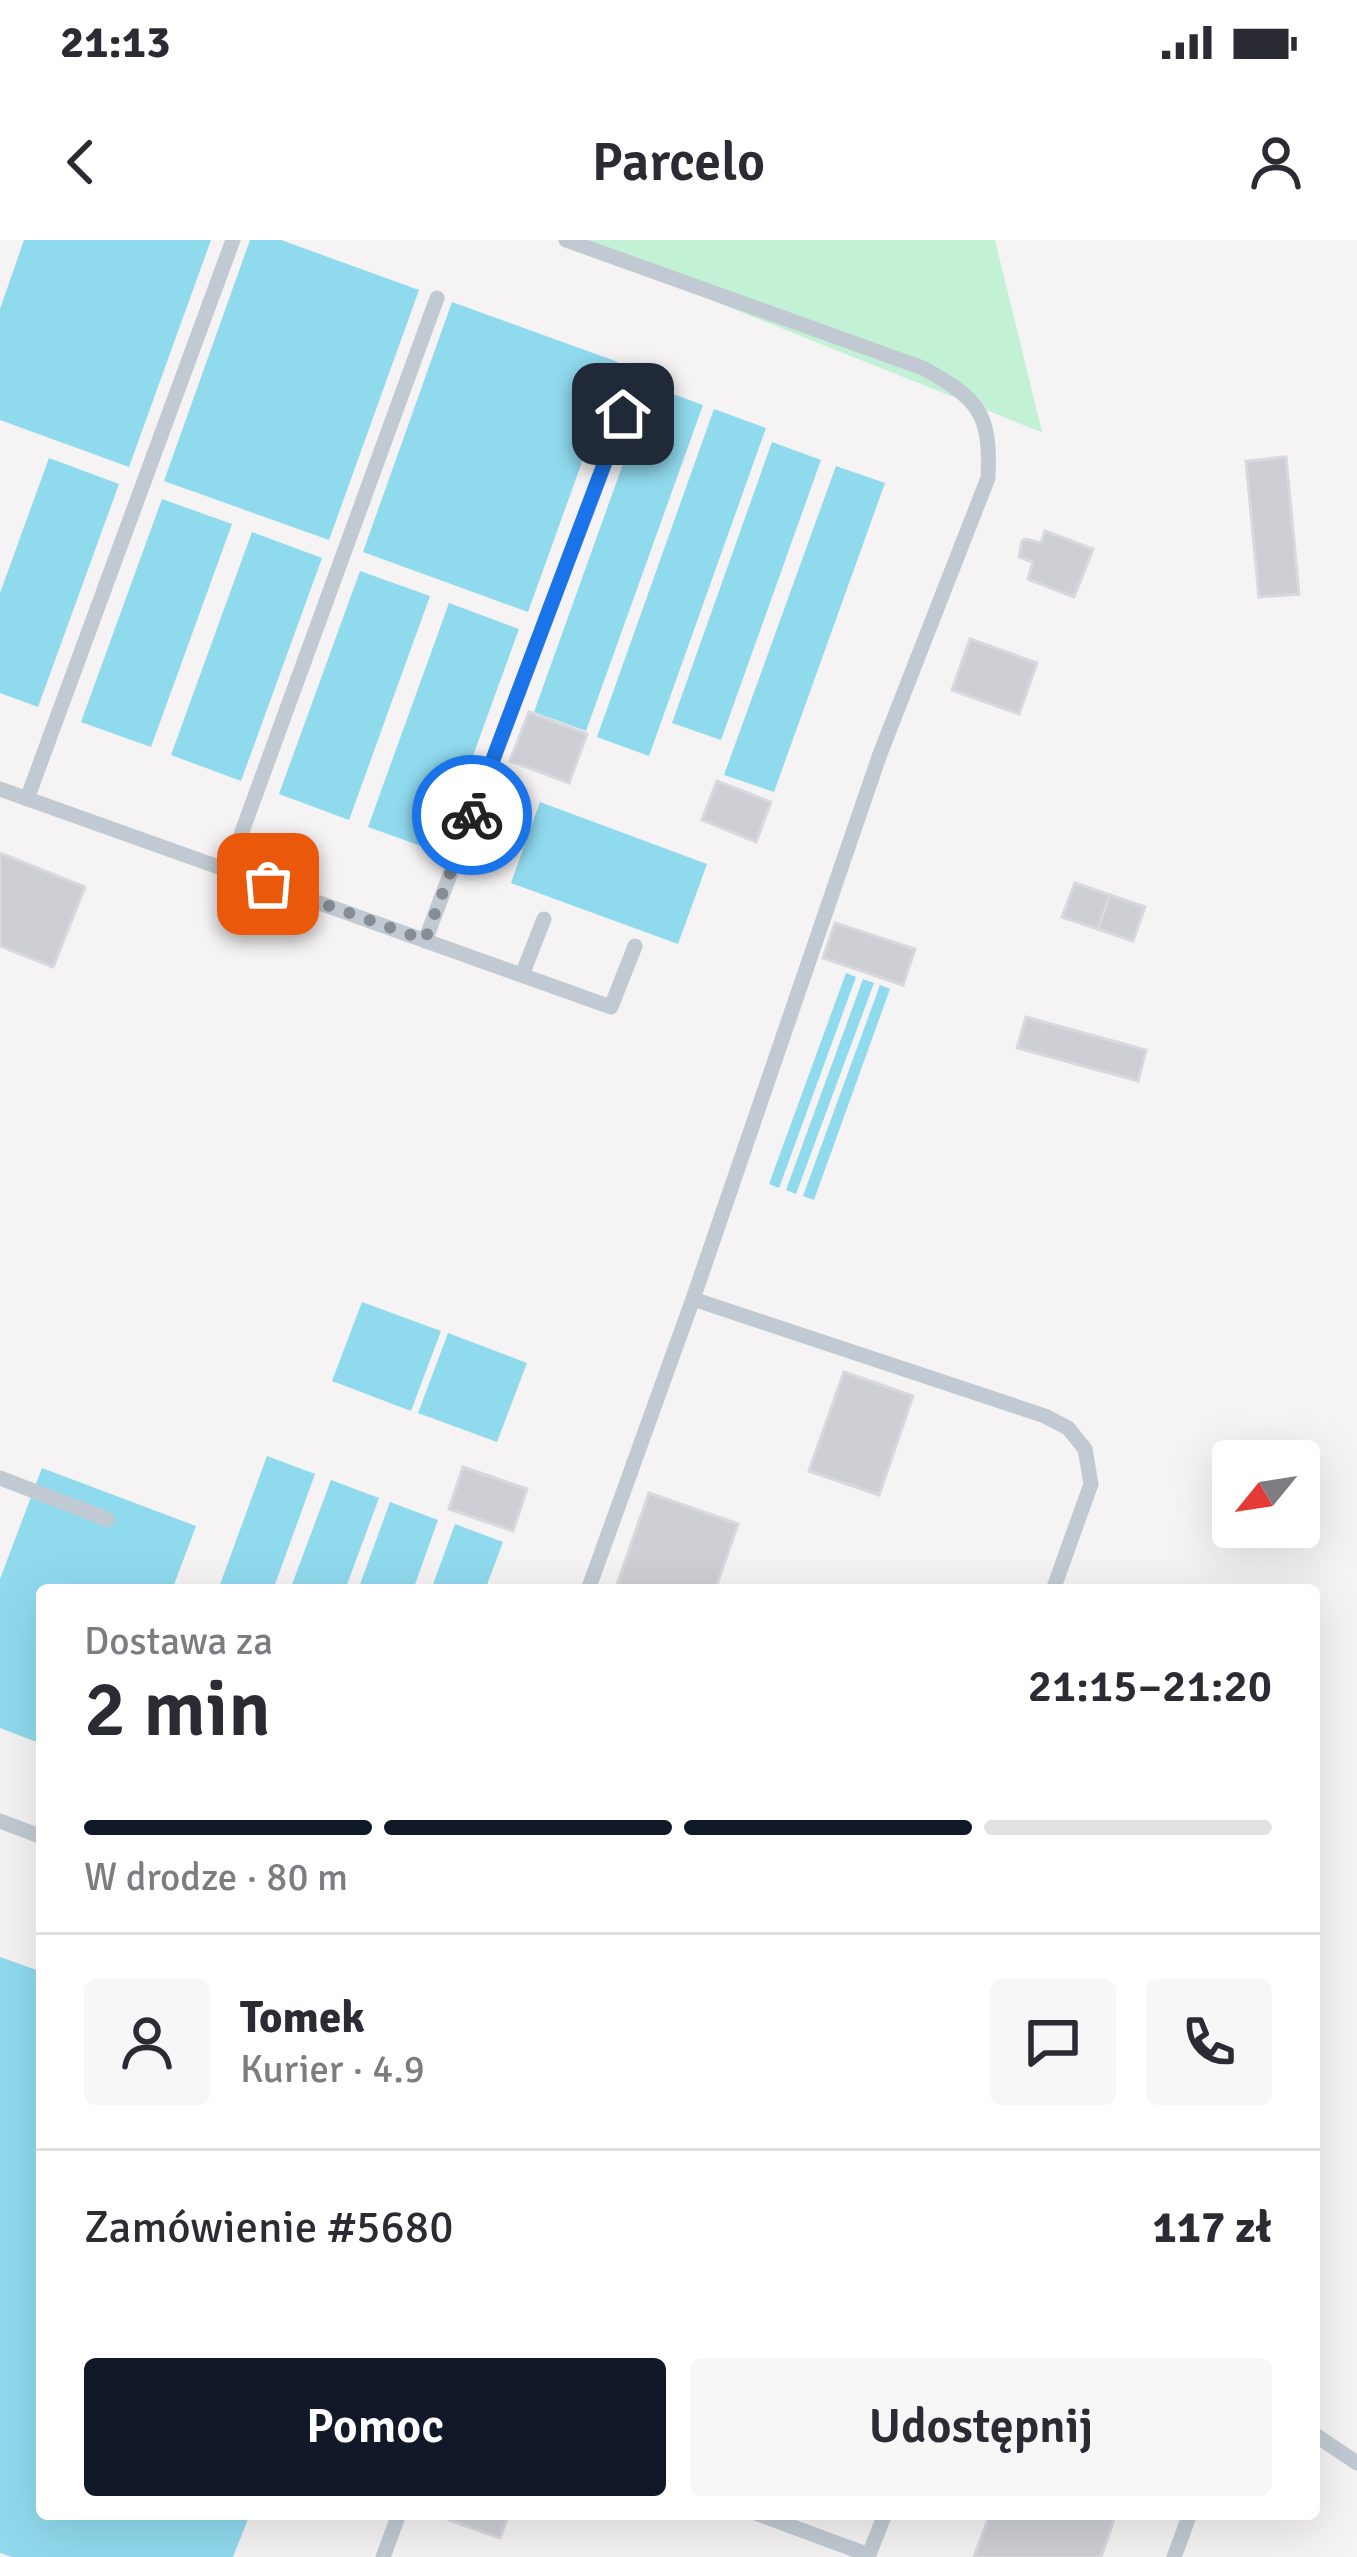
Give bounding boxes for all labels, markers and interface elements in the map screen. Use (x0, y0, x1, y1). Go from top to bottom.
text: 21:13 (60, 15, 170, 70)
icon: back (48, 129, 114, 195)
text: Parcelo (592, 129, 765, 196)
icon: person (1243, 129, 1309, 195)
pin (572, 363, 674, 465)
icon: home (590, 381, 656, 447)
courier (412, 755, 532, 875)
icon: bike (439, 782, 505, 848)
pin (217, 833, 319, 935)
icon: bag (235, 851, 301, 917)
north arrow (1212, 1440, 1320, 1548)
map controls (1212, 1440, 1320, 1548)
text: Dostawa za (84, 1617, 273, 1665)
text: 21:15–21:20 (1028, 1659, 1272, 1714)
text: 2 min (84, 1662, 271, 1758)
text: W drodze · 80 m (84, 1853, 348, 1901)
button: person (84, 1979, 210, 2105)
button: chat (990, 1979, 1116, 2105)
button: phone (1146, 1979, 1272, 2105)
text: Tomek (240, 1990, 365, 2045)
text: Kurier · 4.9 (240, 2045, 425, 2093)
text: Zamówienie #5680 (84, 2200, 453, 2255)
text: 117 zł (1153, 2200, 1272, 2255)
button: Pomoc (84, 2358, 666, 2496)
button: Udostępnij (690, 2358, 1272, 2496)

